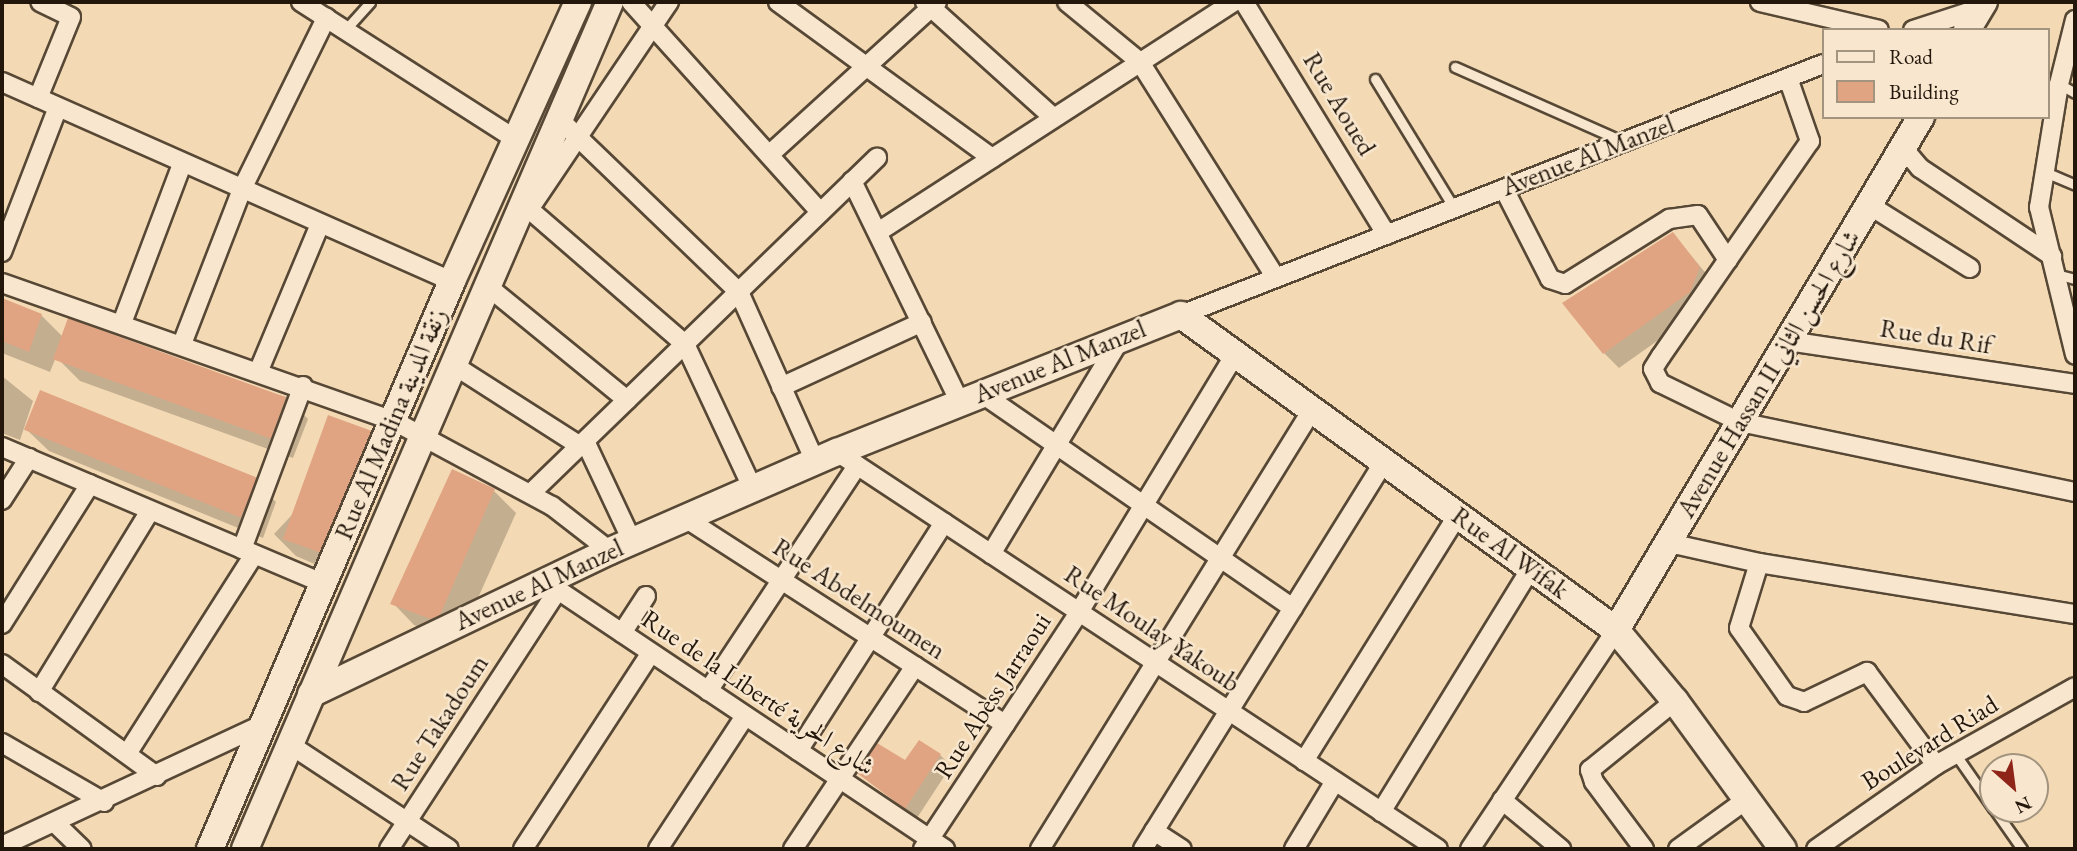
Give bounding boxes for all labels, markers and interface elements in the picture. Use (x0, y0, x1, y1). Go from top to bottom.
legend (1822, 28, 2049, 119)
text: Road (1889, 43, 1933, 70)
street label: Rue Aoued (1296, 47, 1382, 161)
text: Building (1889, 78, 1959, 105)
street label: Avenue Al Manzel (1497, 109, 1679, 203)
street label: Avenue Hassan II شارع الحسن الثاني (1671, 224, 1867, 524)
street label: Rue Al Madina زنقة المدينة (328, 304, 454, 544)
street label: Avenue Al Manzel (970, 313, 1150, 411)
street label: Rue du Rif (1878, 313, 1994, 361)
street label: Rue Al Wifak (1445, 500, 1575, 606)
street label: Avenue Al Manzel (450, 532, 628, 638)
street label: Rue Abdelmoumen (767, 532, 951, 666)
street label: Rue Moulay Yakoub (1058, 559, 1246, 699)
street label: Rue de la Liberté شارع الحرية (636, 603, 880, 783)
street label: Rue Abèss Jarraoui (928, 607, 1058, 785)
street label: Rue Takadoum (385, 649, 495, 797)
street label: Boulevard Riad (1856, 689, 2004, 797)
north arrow (1979, 753, 2049, 823)
text: N (2010, 791, 2036, 820)

